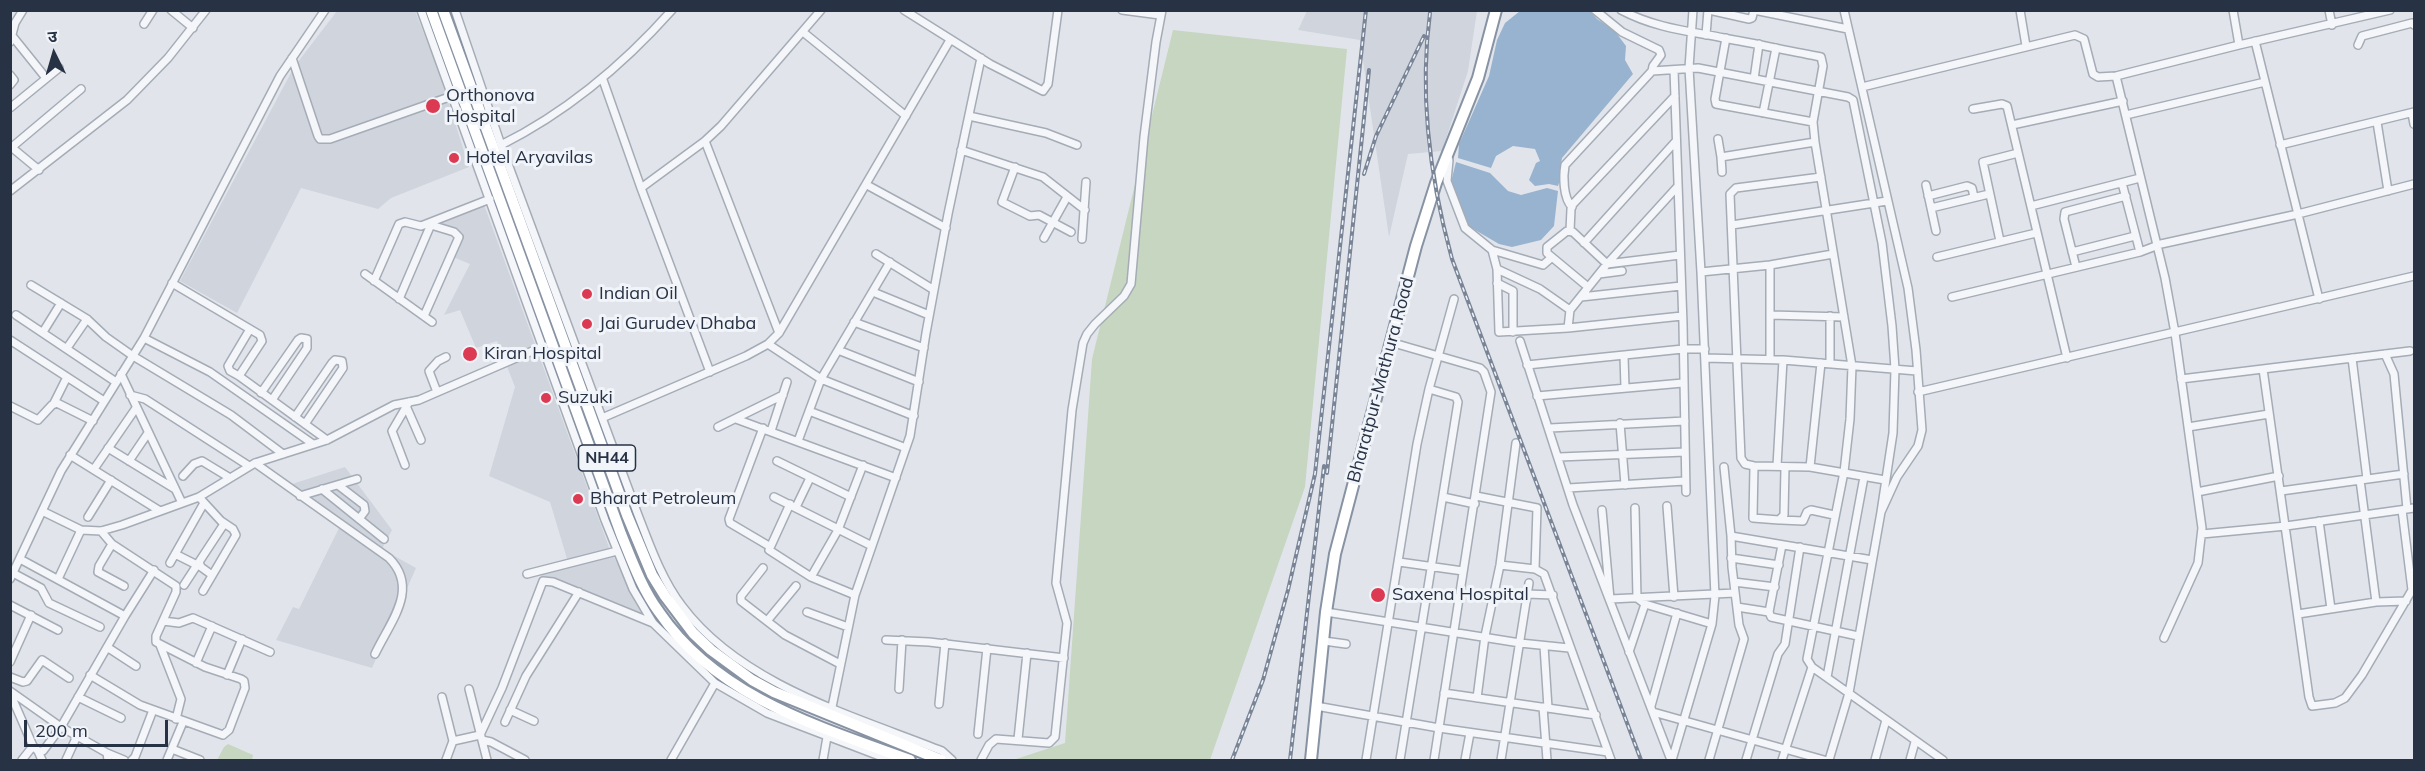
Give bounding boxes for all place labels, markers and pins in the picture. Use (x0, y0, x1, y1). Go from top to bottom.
place label: Orthonova Hospital (446, 85, 535, 128)
marker: Orthonova Hospital (424, 97, 442, 115)
place label: Hotel Aryavilas (466, 147, 593, 169)
marker: Hotel Aryavilas (447, 151, 461, 165)
place label: Indian Oil (599, 283, 678, 305)
marker: Indian Oil (580, 287, 594, 301)
place label: Jai Gurudev Dhaba (599, 313, 756, 335)
marker: Jai Gurudev Dhaba (580, 317, 594, 331)
place label: Kiran Hospital (484, 343, 602, 365)
marker: Kiran Hospital (461, 345, 479, 363)
place label: Suzuki (558, 387, 613, 409)
marker: Suzuki (539, 391, 553, 405)
place label: Bharat Petroleum (590, 488, 736, 510)
marker: Bharat Petroleum (571, 492, 585, 506)
place label: Saxena Hospital (1392, 584, 1529, 606)
marker: Saxena Hospital (1369, 586, 1387, 604)

